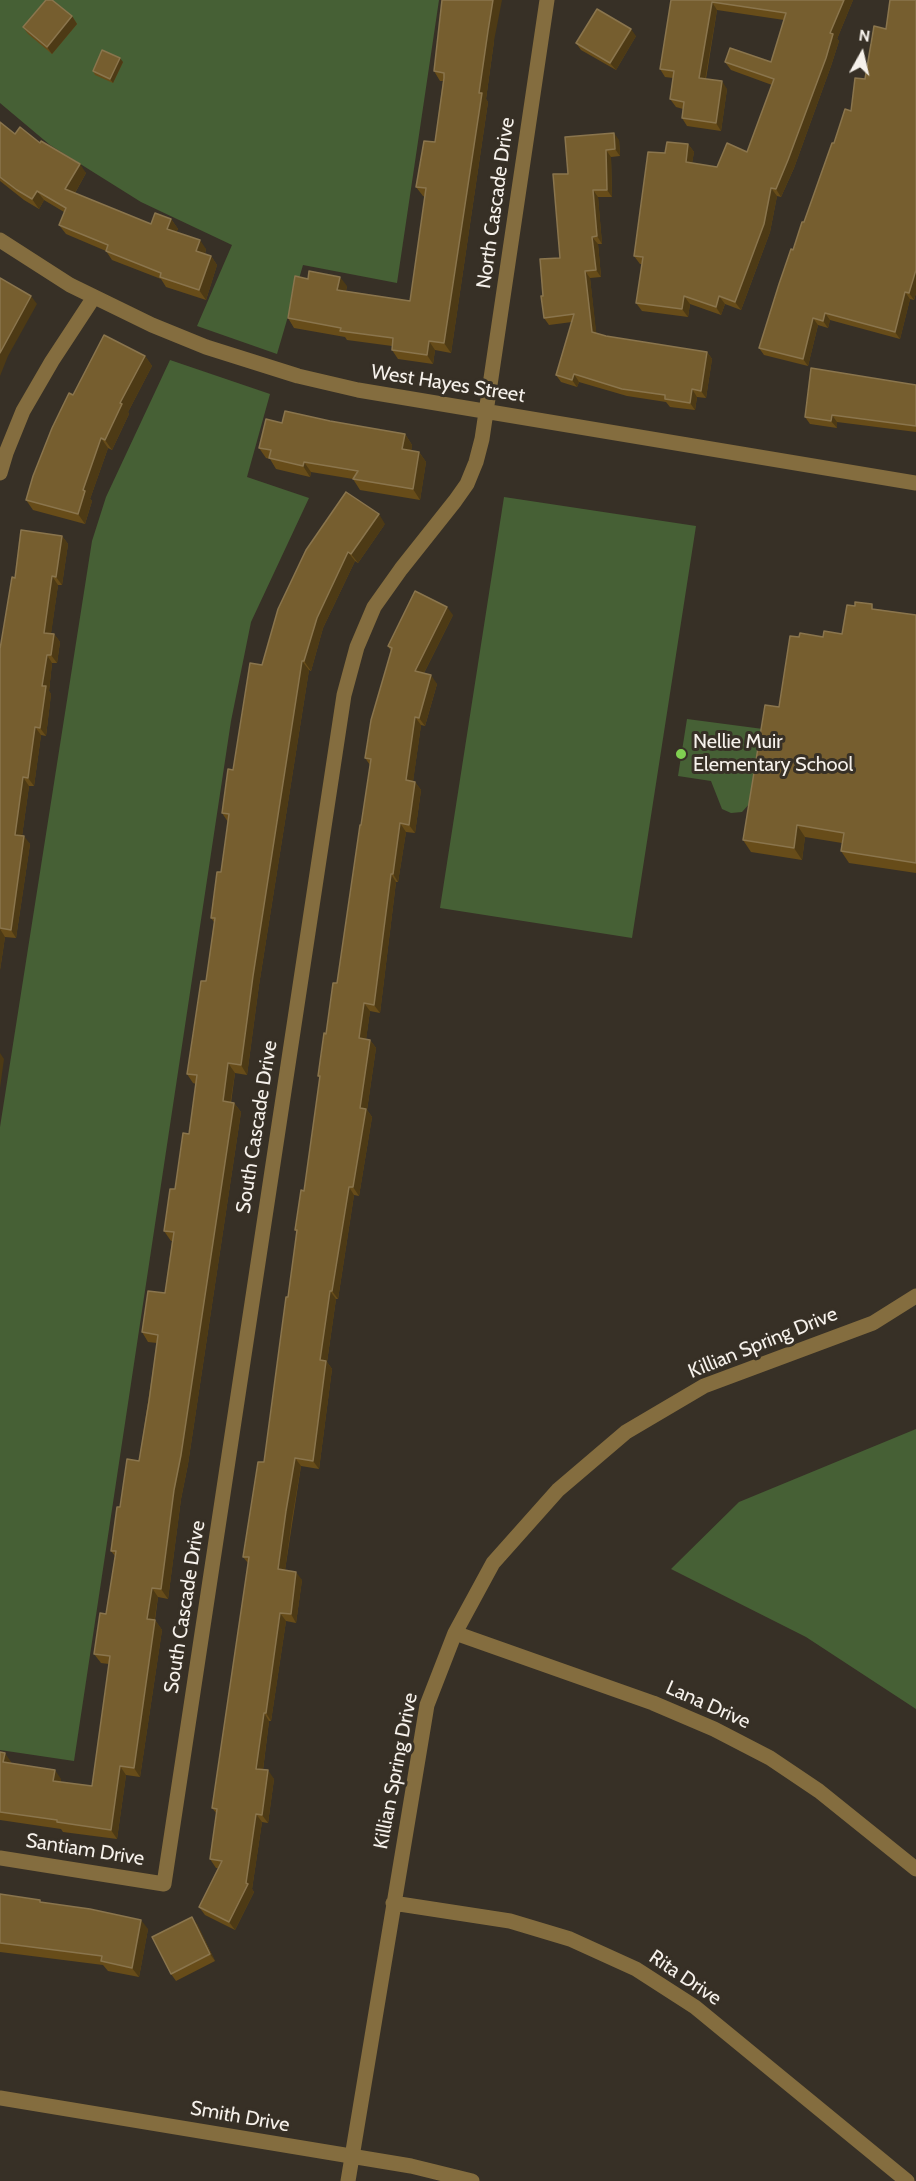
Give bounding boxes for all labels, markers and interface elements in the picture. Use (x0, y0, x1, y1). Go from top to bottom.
north arrow (832, 24, 892, 84)
text: N (858, 25, 871, 46)
street label: North Cascade Drive (472, 116, 520, 290)
street label: West Hayes Street (369, 360, 527, 408)
place label: Nellie Muir Elementary School (693, 730, 853, 777)
marker: Nellie Muir Elementary School (674, 747, 688, 761)
street label: South Cascade Drive (231, 1039, 283, 1215)
street label: Killian Spring Drive (685, 1302, 841, 1384)
street label: South Cascade Drive (159, 1519, 211, 1695)
street label: Lana Drive (662, 1676, 754, 1734)
street label: Killian Spring Drive (369, 1691, 423, 1851)
street label: Santiam Drive (24, 1829, 146, 1871)
street label: Rita Drive (644, 1945, 726, 2011)
street label: Smith Drive (189, 2096, 291, 2138)

